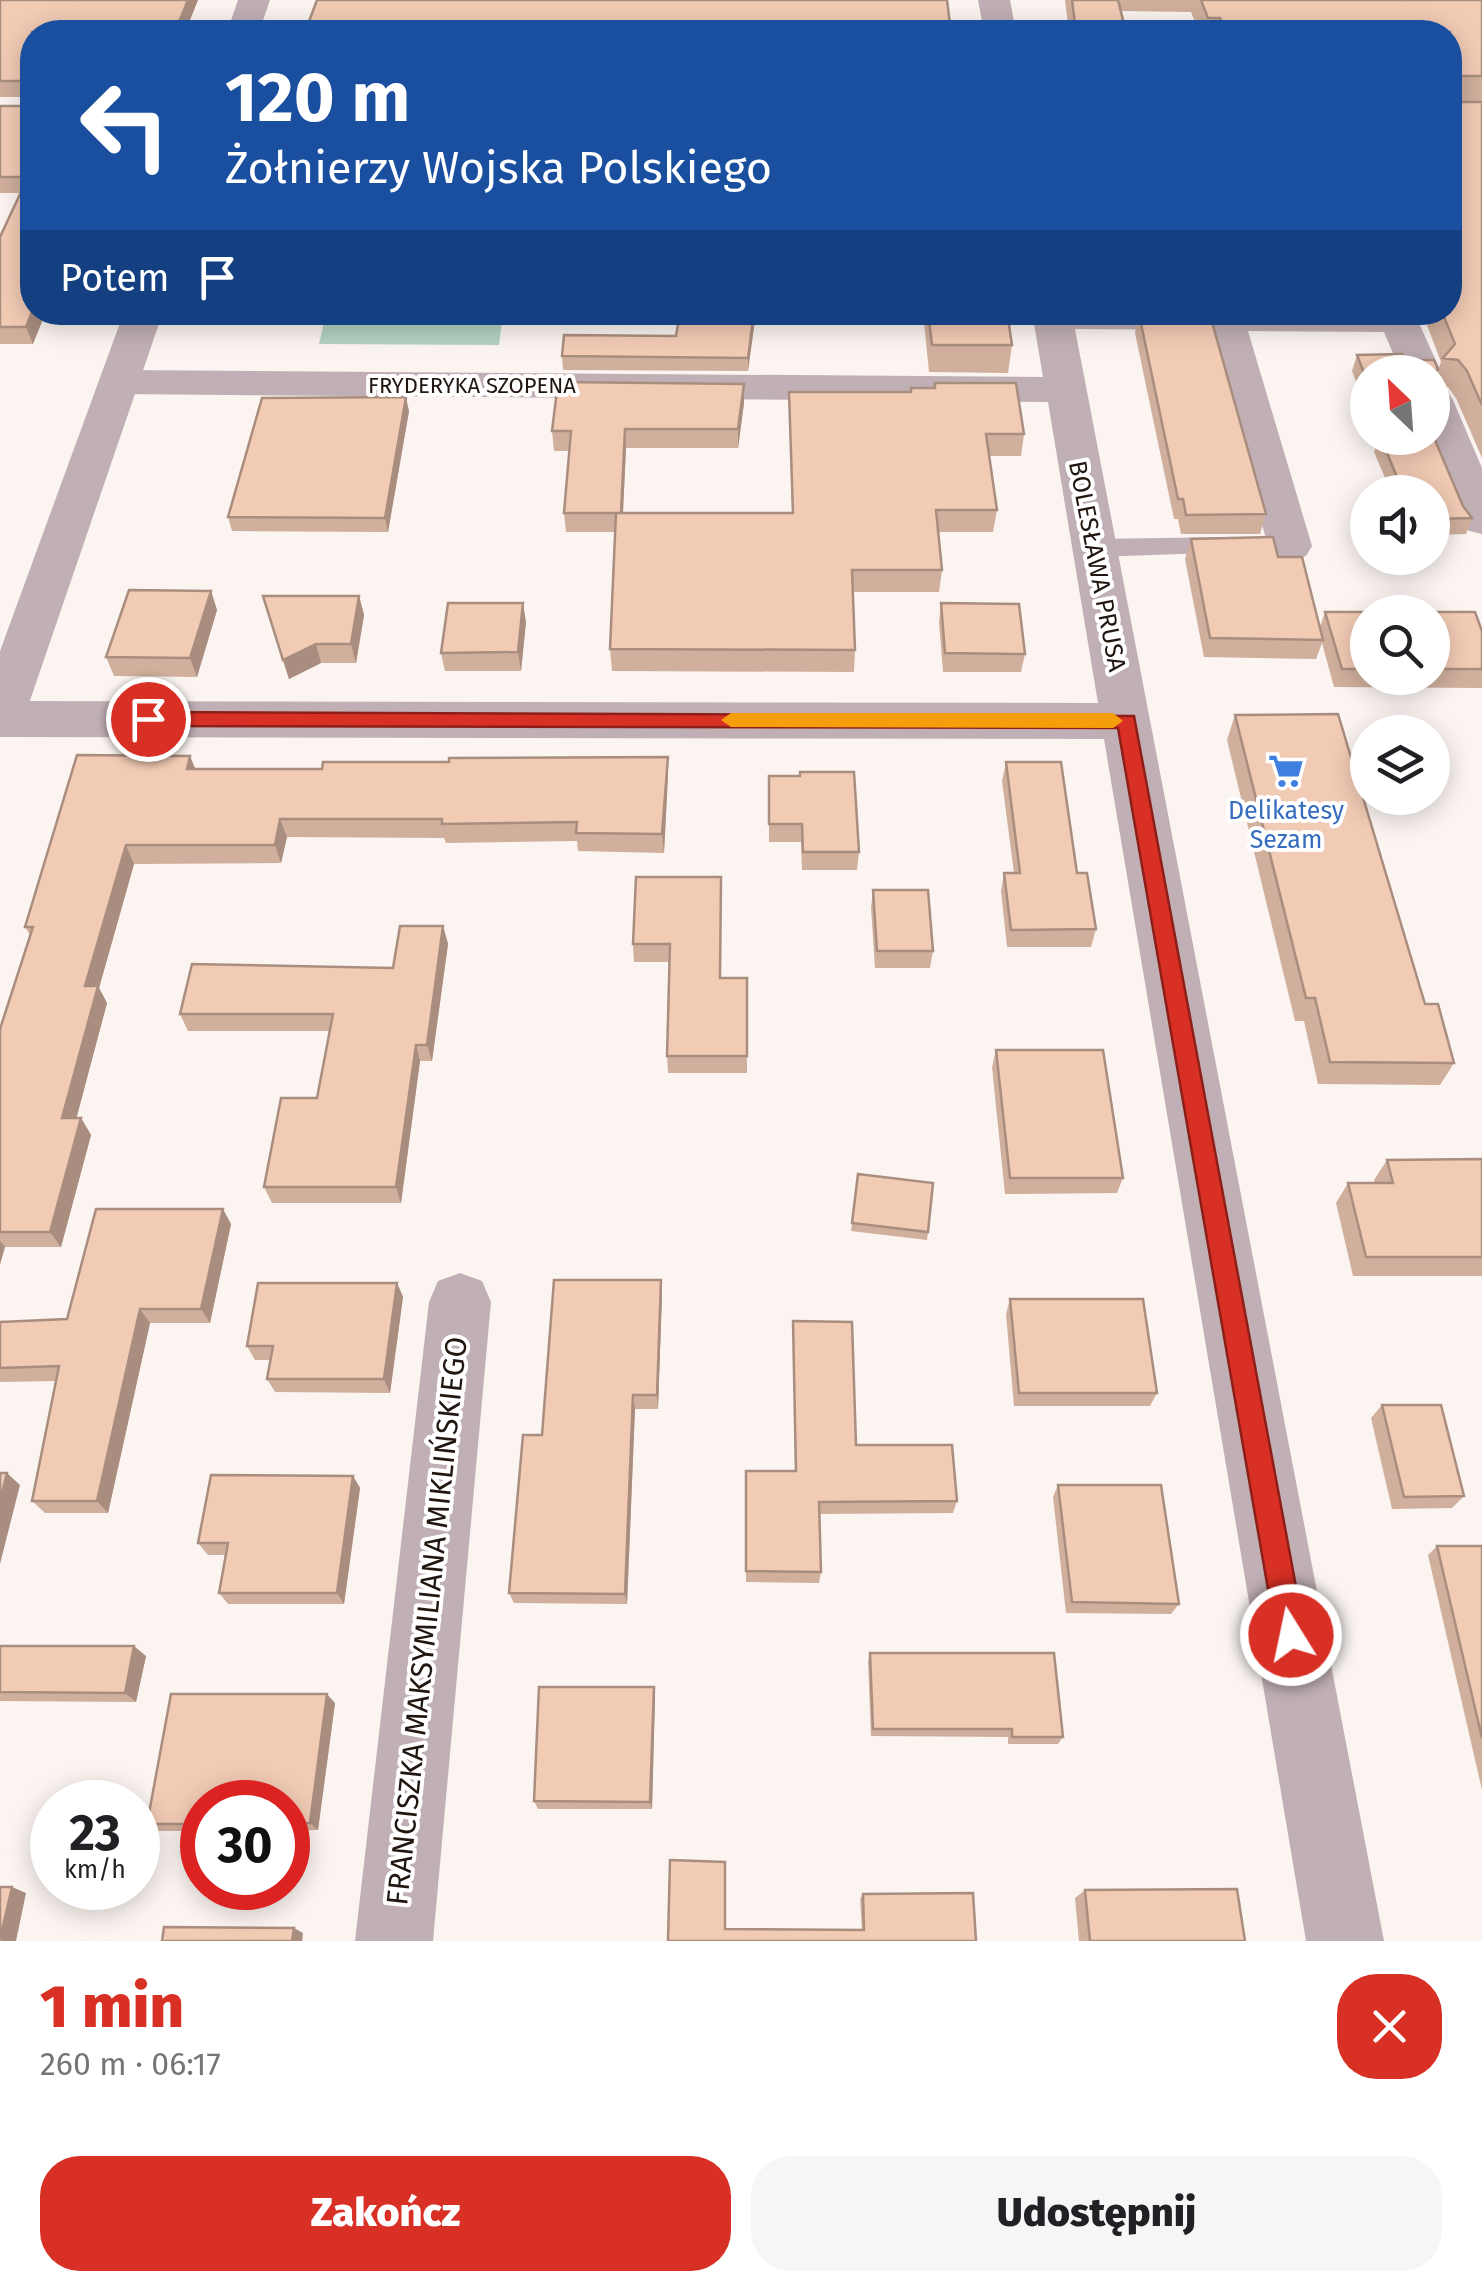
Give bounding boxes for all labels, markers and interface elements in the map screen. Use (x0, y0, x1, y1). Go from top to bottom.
text: 120 m (225, 56, 410, 140)
icon: left (60, 60, 190, 190)
text: Żołnierzy Wojska Polskiego (225, 141, 772, 195)
icon: arrive (190, 250, 245, 305)
text: Potem (60, 255, 170, 301)
north arrow (1350, 355, 1450, 455)
map controls (1350, 355, 1450, 815)
street label: FRYDERYKA SZOPENA (368, 372, 576, 399)
street label: BOLESŁAWA PRUSA (1062, 458, 1132, 675)
button: sound (1350, 475, 1450, 575)
button: search (1350, 595, 1450, 695)
pin (106, 677, 191, 762)
icon: arrive (121, 692, 176, 747)
button: layers (1350, 715, 1450, 815)
supermarket icon: Delikatesy Sezam (1267, 752, 1305, 790)
place label: Delikatesy Sezam (1228, 796, 1345, 855)
street label: FRANCISZKA MAKSYMILIANA MIKLIŃSKIEGO (379, 1335, 475, 1907)
position arrow (1239, 1583, 1343, 1687)
speed limit sign: 30 (180, 1780, 310, 1910)
text: 23 (69, 1803, 121, 1863)
text: km/h (64, 1855, 126, 1885)
text: 1 min (40, 1971, 184, 2043)
button: close (1337, 1974, 1442, 2079)
text: 260 m · 06:17 (40, 2045, 221, 2083)
button: Zakończ (40, 2156, 731, 2271)
button: Udostępnij (751, 2156, 1442, 2271)

